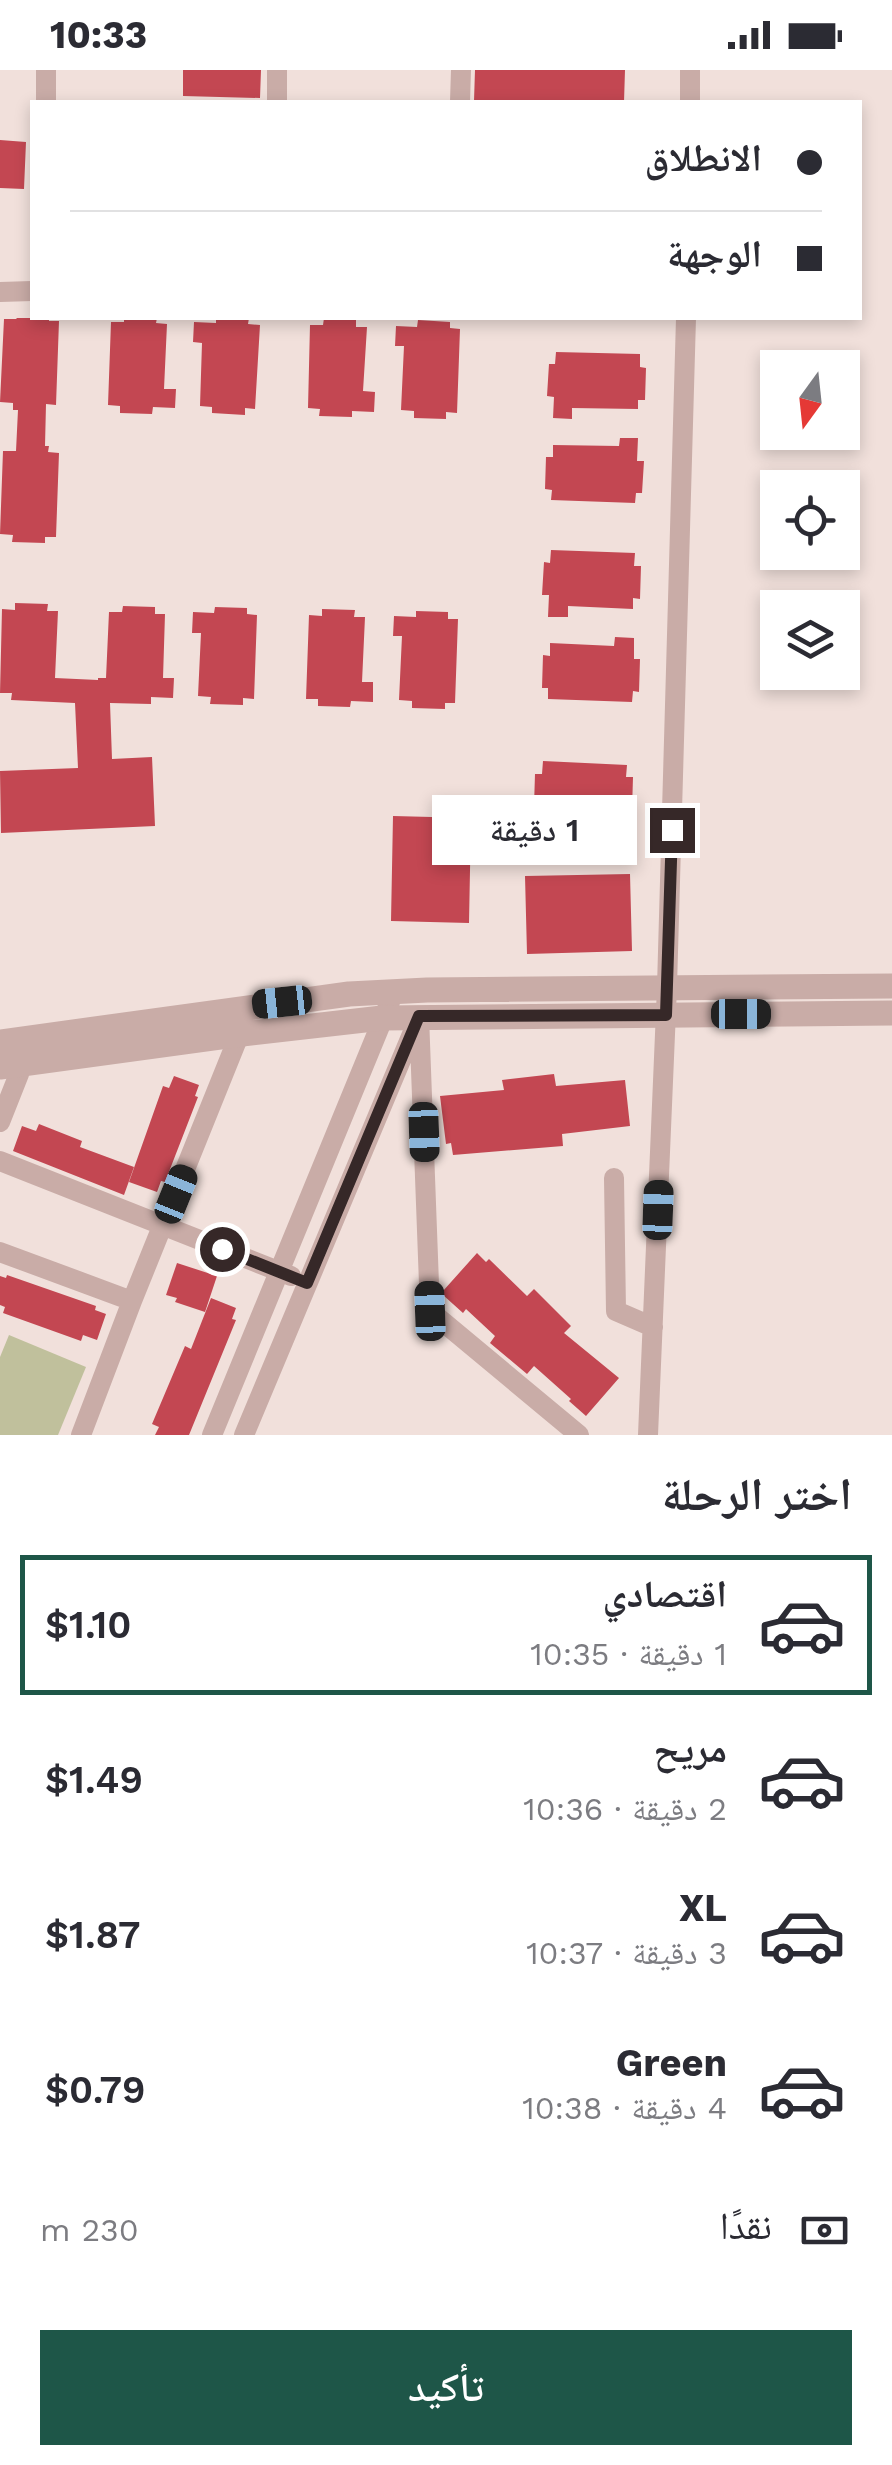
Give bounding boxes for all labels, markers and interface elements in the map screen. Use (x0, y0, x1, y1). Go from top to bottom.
text: 10:33 (50, 13, 147, 57)
text: الانطلاق (644, 136, 762, 180)
text: الوجهة (667, 232, 762, 276)
north arrow (760, 350, 860, 450)
map controls (760, 350, 860, 690)
button: locate (760, 470, 860, 570)
button: layers (760, 590, 860, 690)
callout: 1 دقيقة (432, 795, 637, 865)
route end (650, 808, 695, 853)
text: 1 دقيقة (490, 811, 579, 849)
car (251, 984, 313, 1020)
car (711, 999, 771, 1029)
car (408, 1101, 440, 1163)
car (151, 1161, 201, 1227)
car (642, 1179, 674, 1241)
route start (200, 1227, 245, 1272)
car (414, 1280, 446, 1342)
text: اختر الرحلة (662, 1468, 852, 1521)
text: اقتصادي (603, 1572, 727, 1616)
icon: car (757, 1580, 847, 1670)
text: $1.10 (45, 1603, 131, 1647)
text: 1 دقيقة · 10:35 (530, 1635, 727, 1673)
text: مريح (653, 1727, 727, 1771)
icon: car (757, 1735, 847, 1825)
text: $1.49 (45, 1758, 143, 1802)
text: 2 دقيقة · 10:36 (523, 1790, 727, 1828)
text: XL (679, 1886, 727, 1930)
icon: car (757, 1890, 847, 1980)
text: $1.87 (45, 1913, 140, 1957)
text: 3 دقيقة · 10:37 (526, 1934, 727, 1972)
text: Green (616, 2041, 727, 2085)
icon: car (757, 2045, 847, 2135)
text: $0.79 (45, 2068, 145, 2112)
text: 4 دقيقة · 10:38 (522, 2089, 727, 2127)
icon: cash (797, 2203, 852, 2258)
text: نقدًا (720, 2204, 772, 2248)
text: 230 m (40, 2211, 139, 2249)
button: تأكيد (40, 2330, 852, 2445)

